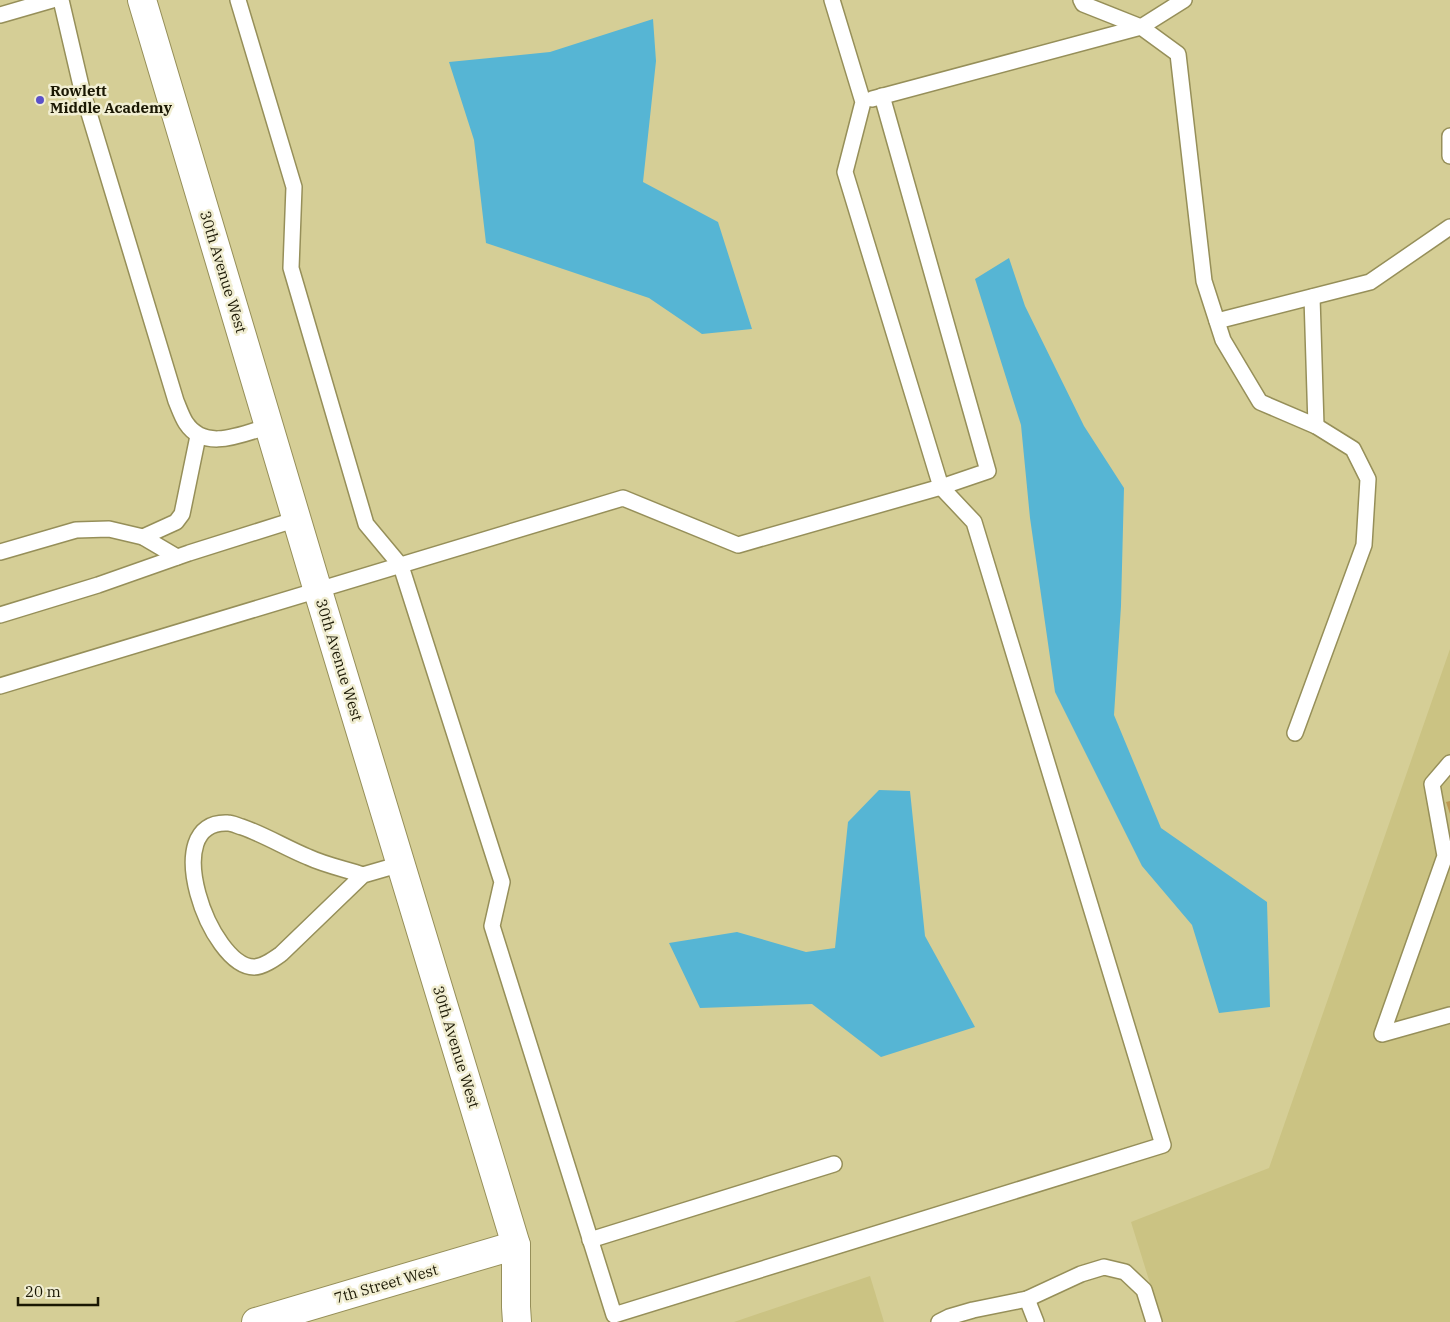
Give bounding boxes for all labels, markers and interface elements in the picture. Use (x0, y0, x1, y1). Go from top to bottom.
place label: Rowlett Middle Academy (50, 81, 172, 117)
marker: Rowlett Middle Academy (34, 94, 46, 106)
street label: 30th Avenue West (196, 208, 251, 335)
street label: 30th Avenue West (312, 596, 367, 723)
street label: 30th Avenue West (429, 983, 484, 1110)
street label: 7th Street West (332, 1260, 440, 1307)
scale bar (18, 1274, 98, 1306)
text: 20 m (25, 1282, 61, 1301)

